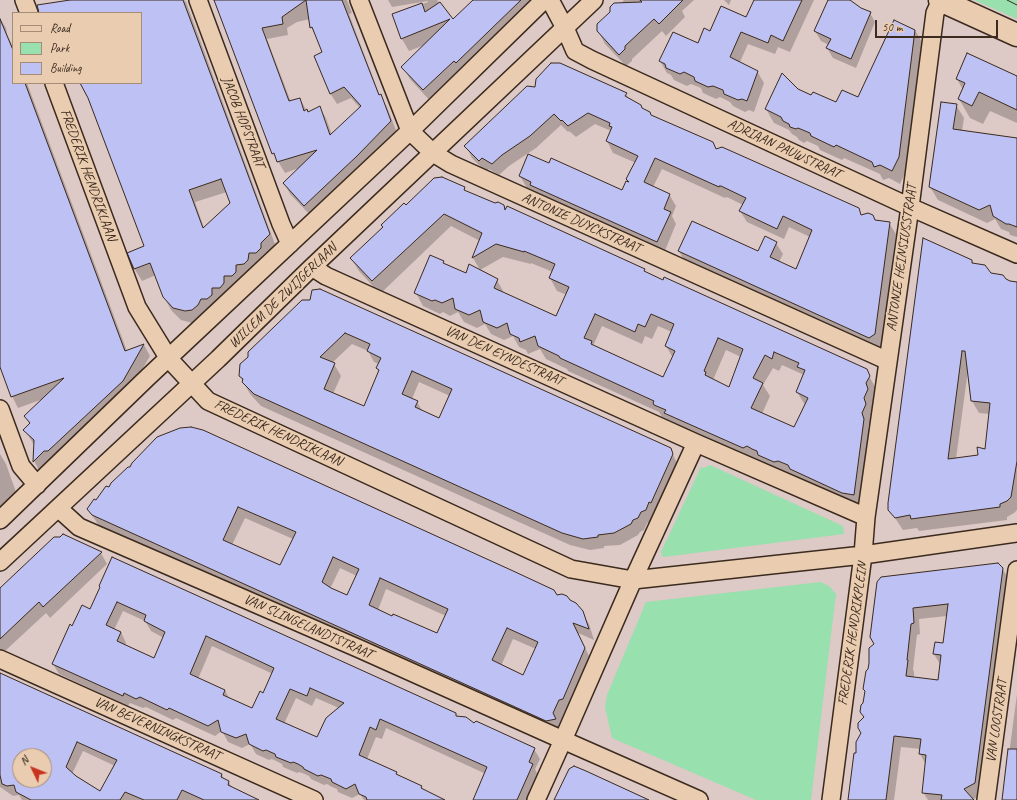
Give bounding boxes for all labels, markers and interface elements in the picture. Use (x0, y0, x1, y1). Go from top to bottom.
legend (12, 12, 142, 84)
scale bar (877, 12, 1000, 38)
text: 50 m (882, 19, 902, 35)
text: Road (50, 20, 70, 36)
text: Park (50, 40, 69, 56)
text: Building (50, 60, 82, 76)
street label: JACOB HOPSTRAAT (218, 74, 268, 170)
street label: FREDERIK HENDRIKLAAN (56, 107, 120, 243)
street label: ADRIAAN PAUWSTRAAT (725, 115, 843, 183)
street label: ANTONIE HEINSIUSSTRAAT (883, 184, 921, 332)
street label: ANTONIE DUYCKSTRAAT (519, 189, 643, 257)
street label: WILLEM DE ZWIJGERLAAN (226, 240, 340, 352)
street label: VAN DEN EYNDESTRAAT (442, 322, 566, 390)
street label: FREDERIK HENDRIKLAAN (211, 396, 345, 470)
street label: FREDERIK HENDRIKPLEIN (835, 562, 871, 706)
street label: VAN SLINGELANDTSTRAAT (241, 591, 375, 663)
street label: VAN LOOSTRAAT (983, 678, 1011, 764)
street label: VAN BEVERNINGKSTRAAT (91, 694, 223, 764)
north arrow (12, 748, 52, 788)
text: N (17, 753, 31, 768)

